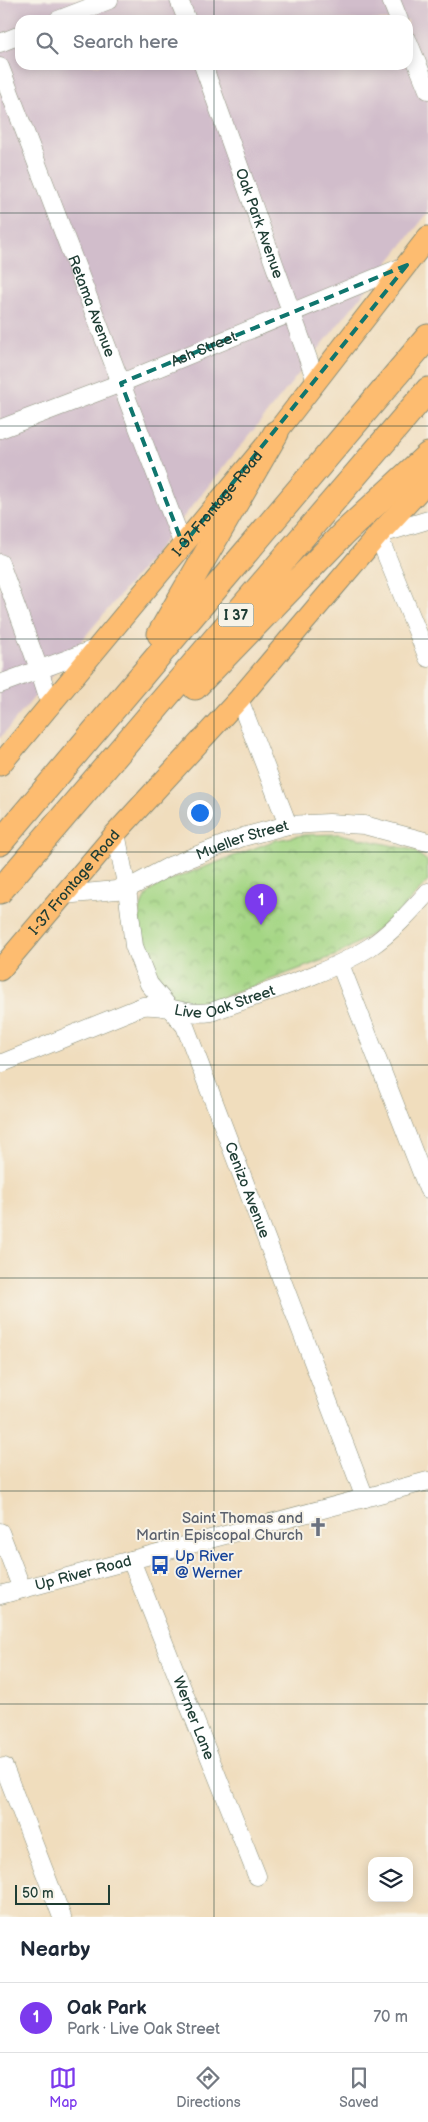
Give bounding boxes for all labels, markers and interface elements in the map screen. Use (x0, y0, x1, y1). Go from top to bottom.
search box (15, 15, 413, 70)
icon: search (33, 29, 61, 57)
text: Search here (73, 31, 178, 54)
street label: Oak Park Avenue (231, 166, 288, 281)
street label: Retama Avenue (63, 252, 120, 360)
street label: Ash Street (168, 327, 240, 371)
street label: I-37 Frontage Road (168, 447, 267, 560)
road number: I 37 (218, 604, 254, 626)
your location (187, 800, 213, 826)
street label: Mueller Street (193, 816, 291, 864)
street label: I-37 Frontage Road (25, 826, 124, 939)
pin: 1 (245, 884, 277, 925)
street label: Live Oak Street (173, 981, 278, 1023)
street label: Cenizo Avenue (221, 1139, 274, 1241)
place label: Saint Thomas and Martin Episcopal Church (136, 1509, 303, 1545)
church icon: Saint Thomas and Martin Episcopal Church (307, 1516, 329, 1538)
place label: Up River @ Werner (175, 1547, 243, 1583)
street label: Up River Road (33, 1551, 133, 1595)
bus stop icon: Up River @ Werner (149, 1554, 171, 1576)
street label: Werner Lane (169, 1673, 219, 1762)
map controls (368, 1857, 413, 1902)
button: layers (368, 1857, 413, 1902)
scale bar (15, 1882, 110, 1905)
text: 50 m (22, 1885, 54, 1902)
text: Nearby (20, 1937, 90, 1962)
text: Oak Park (67, 1997, 146, 2020)
text: 1 (33, 2008, 39, 2027)
text: 70 m (373, 2008, 408, 2027)
text: Park · Live Oak Street (67, 2020, 220, 2039)
tab: Map (49, 2064, 78, 2111)
tab: Directions (176, 2064, 241, 2111)
tab: Saved (339, 2064, 379, 2111)

